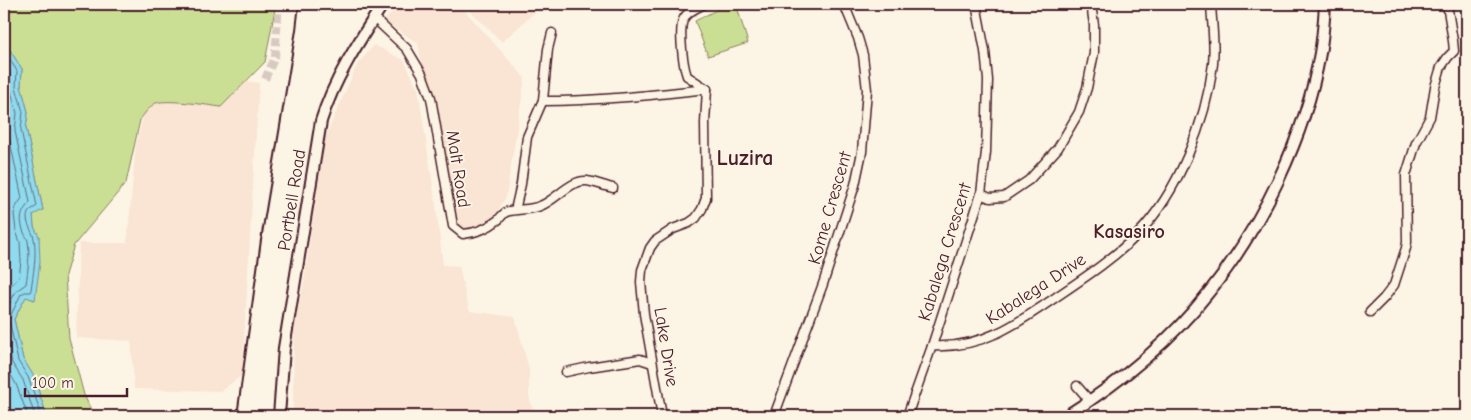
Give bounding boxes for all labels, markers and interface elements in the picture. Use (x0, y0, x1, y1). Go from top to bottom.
street label: Malt Road (442, 129, 474, 209)
district label: Luzira (717, 145, 773, 171)
street label: Portbell Road (274, 148, 310, 252)
street label: Kome Crescent (804, 148, 856, 267)
street label: Kabalega Crescent (914, 180, 976, 324)
district label: Kasasiro (1093, 220, 1165, 243)
street label: Kabalega Drive (982, 249, 1090, 329)
street label: Lake Drive (649, 306, 683, 388)
scale bar (25, 365, 128, 397)
text: 100 m (32, 374, 74, 392)

